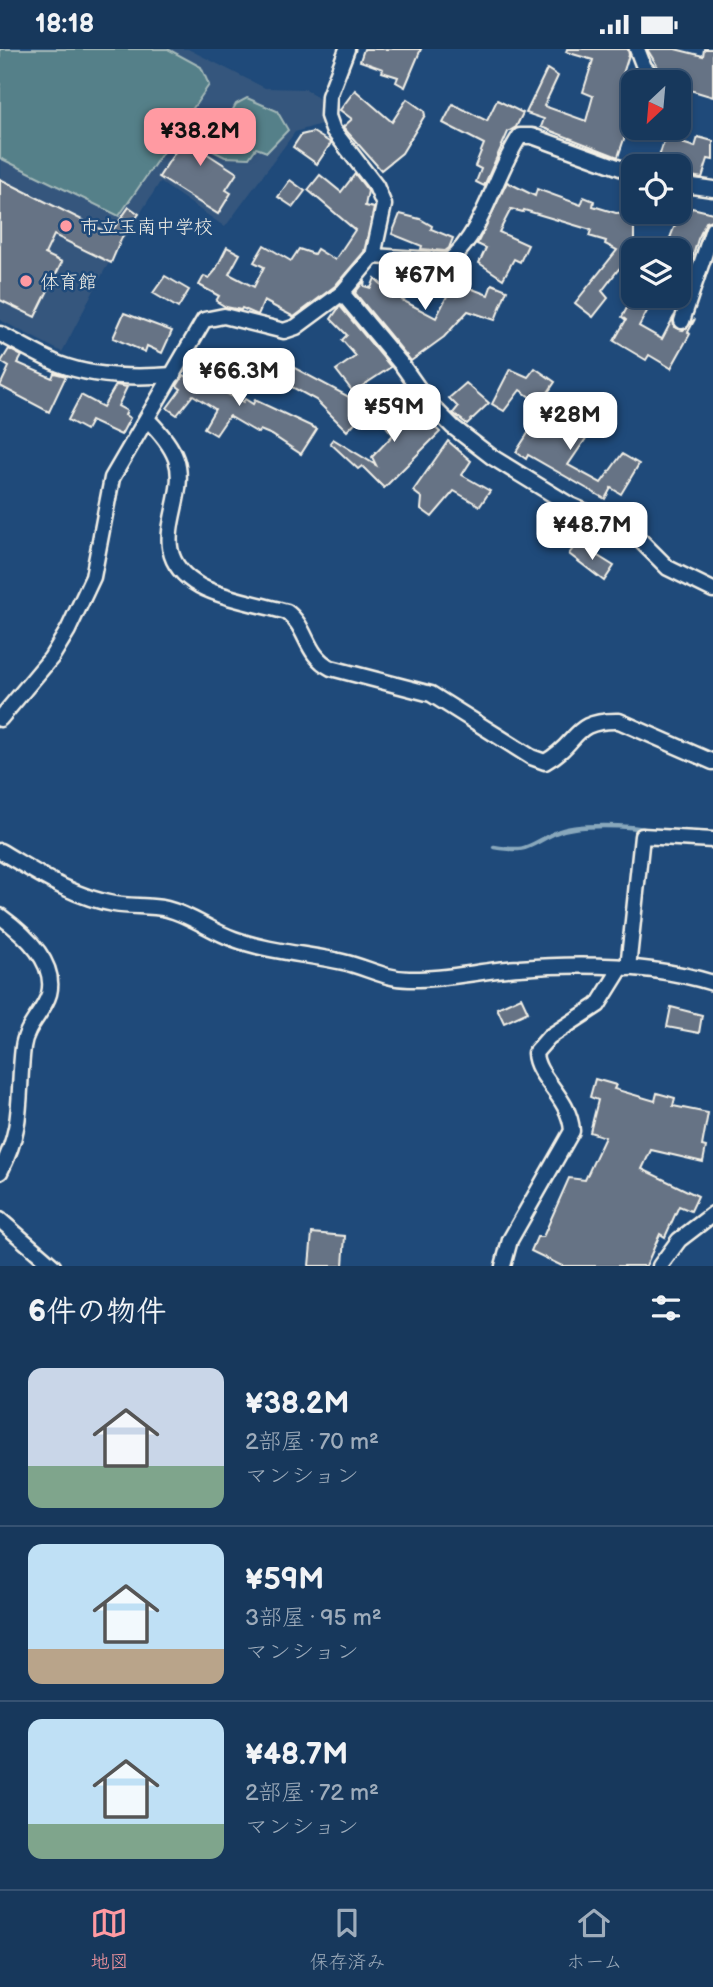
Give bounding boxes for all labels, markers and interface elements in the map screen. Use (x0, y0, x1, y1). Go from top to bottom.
text: 18:18 (35, 9, 94, 40)
north arrow (621, 70, 691, 140)
map controls (621, 70, 691, 308)
pin: ¥38.2M (143, 109, 257, 168)
text: ¥38.2M (160, 117, 240, 145)
button: locate (621, 154, 691, 224)
place label: 市立玉南中学校 (80, 216, 213, 239)
marker: 市立玉南中学校 (58, 218, 74, 234)
button: layers (621, 238, 691, 308)
pin: ¥67M (384, 253, 466, 312)
text: ¥67M (395, 261, 455, 289)
place label: 体育館 (40, 271, 97, 294)
marker: 体育館 (18, 273, 34, 289)
pin: ¥66.3M (182, 349, 296, 408)
text: ¥66.3M (199, 357, 279, 385)
pin: ¥59M (353, 385, 435, 444)
text: ¥59M (364, 393, 424, 421)
pin: ¥28M (529, 393, 611, 452)
text: ¥28M (539, 401, 601, 429)
pin: ¥48.7M (535, 503, 649, 562)
text: ¥48.7M (552, 511, 632, 539)
icon: filters (647, 1289, 685, 1327)
text: 6件の物件 (28, 1294, 166, 1330)
text: ¥38.2M (245, 1386, 349, 1422)
icon: home (84, 1396, 168, 1480)
text: 2部屋 · 70 m² (245, 1428, 379, 1456)
text: マンション (245, 1462, 359, 1490)
text: ¥59M (245, 1562, 324, 1598)
icon: home (84, 1572, 168, 1656)
text: 3部屋 · 95 m² (245, 1604, 382, 1632)
text: マンション (245, 1638, 359, 1666)
text: ¥48.7M (245, 1737, 348, 1773)
icon: home (84, 1747, 168, 1831)
text: 2部屋 · 72 m² (245, 1779, 379, 1807)
text: マンション (245, 1813, 359, 1841)
tab: 地図 (90, 1904, 128, 1974)
tab: 保存済み (309, 1904, 385, 1974)
tab: ホーム (566, 1904, 623, 1974)

